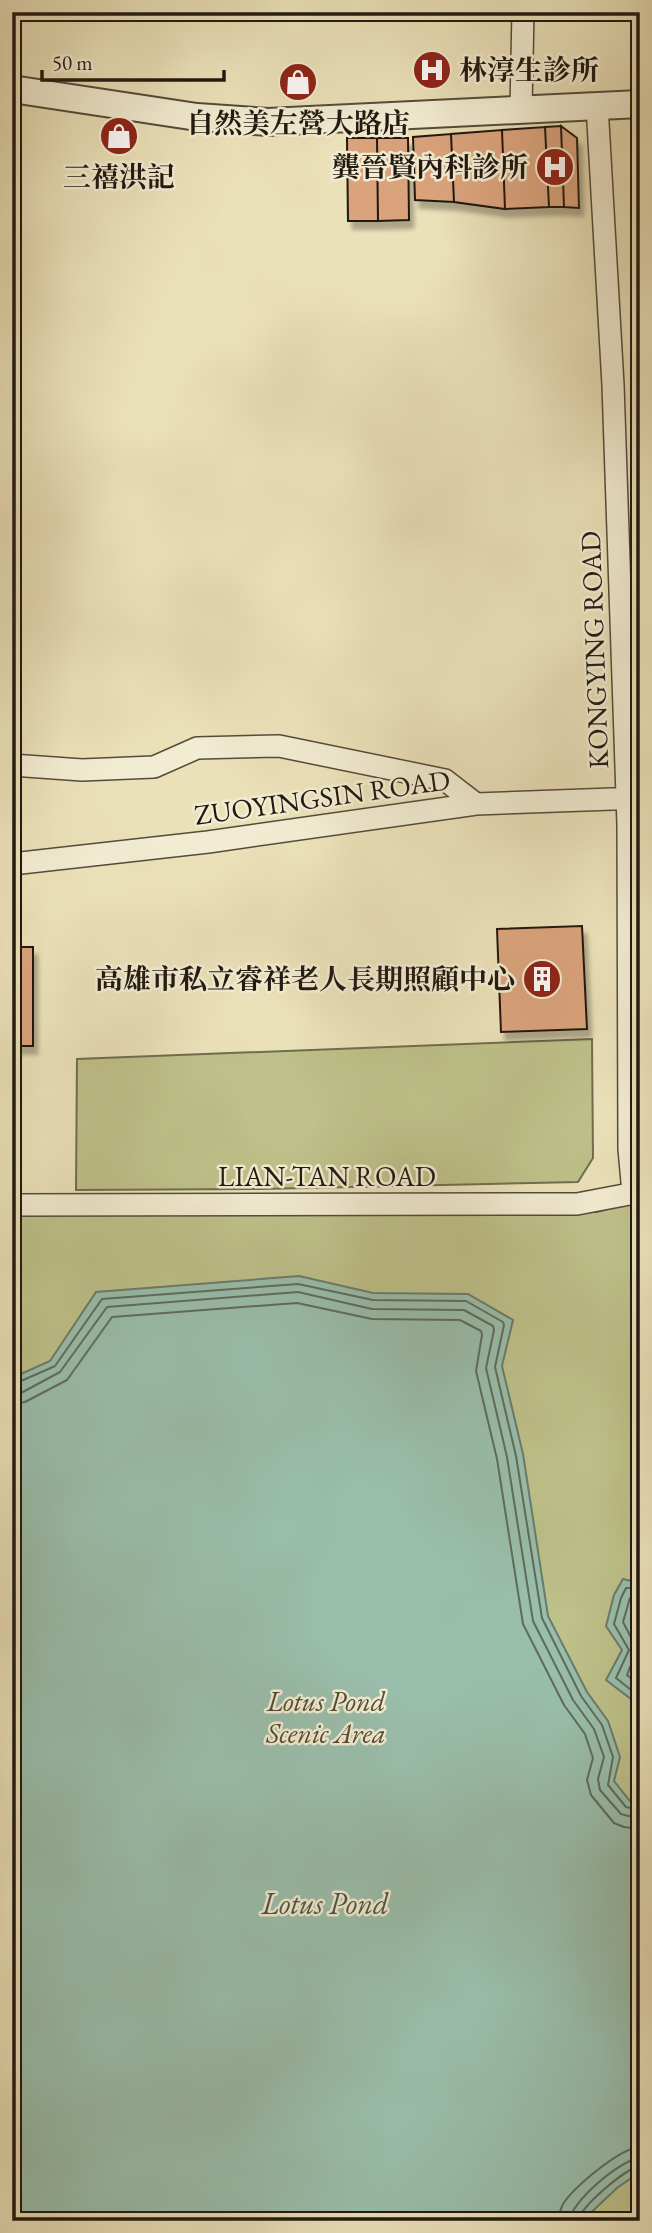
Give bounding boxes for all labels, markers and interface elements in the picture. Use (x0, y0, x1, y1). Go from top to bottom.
scale bar (42, 38, 224, 82)
text: 50 m (52, 49, 93, 76)
hospital icon: 林淳生診所 (411, 49, 453, 91)
place label: 林淳生診所 (459, 52, 599, 88)
shop icon: 自然美左營大路店 (277, 61, 319, 103)
place label: 自然美左營大路店 (186, 105, 410, 141)
shop icon: 三禧洪記 (98, 115, 140, 157)
hospital icon: 龔晉賢內科診所 (534, 146, 576, 188)
place label: 龔晉賢內科診所 (332, 149, 528, 185)
place label: 三禧洪記 (63, 159, 175, 195)
street label: KONGYING ROAD (572, 530, 616, 770)
street label: ZUOYINGSIN ROAD (192, 761, 452, 833)
building icon: 高雄市私立睿祥老人長期照顧中心 (521, 958, 563, 1000)
place label: 高雄市私立睿祥老人長期照顧中心 (95, 961, 515, 997)
street label: LIAN-TAN ROAD (218, 1158, 436, 1194)
park label: Lotus Pond Scenic Area (265, 1683, 386, 1751)
water label: Lotus Pond (261, 1884, 389, 1923)

